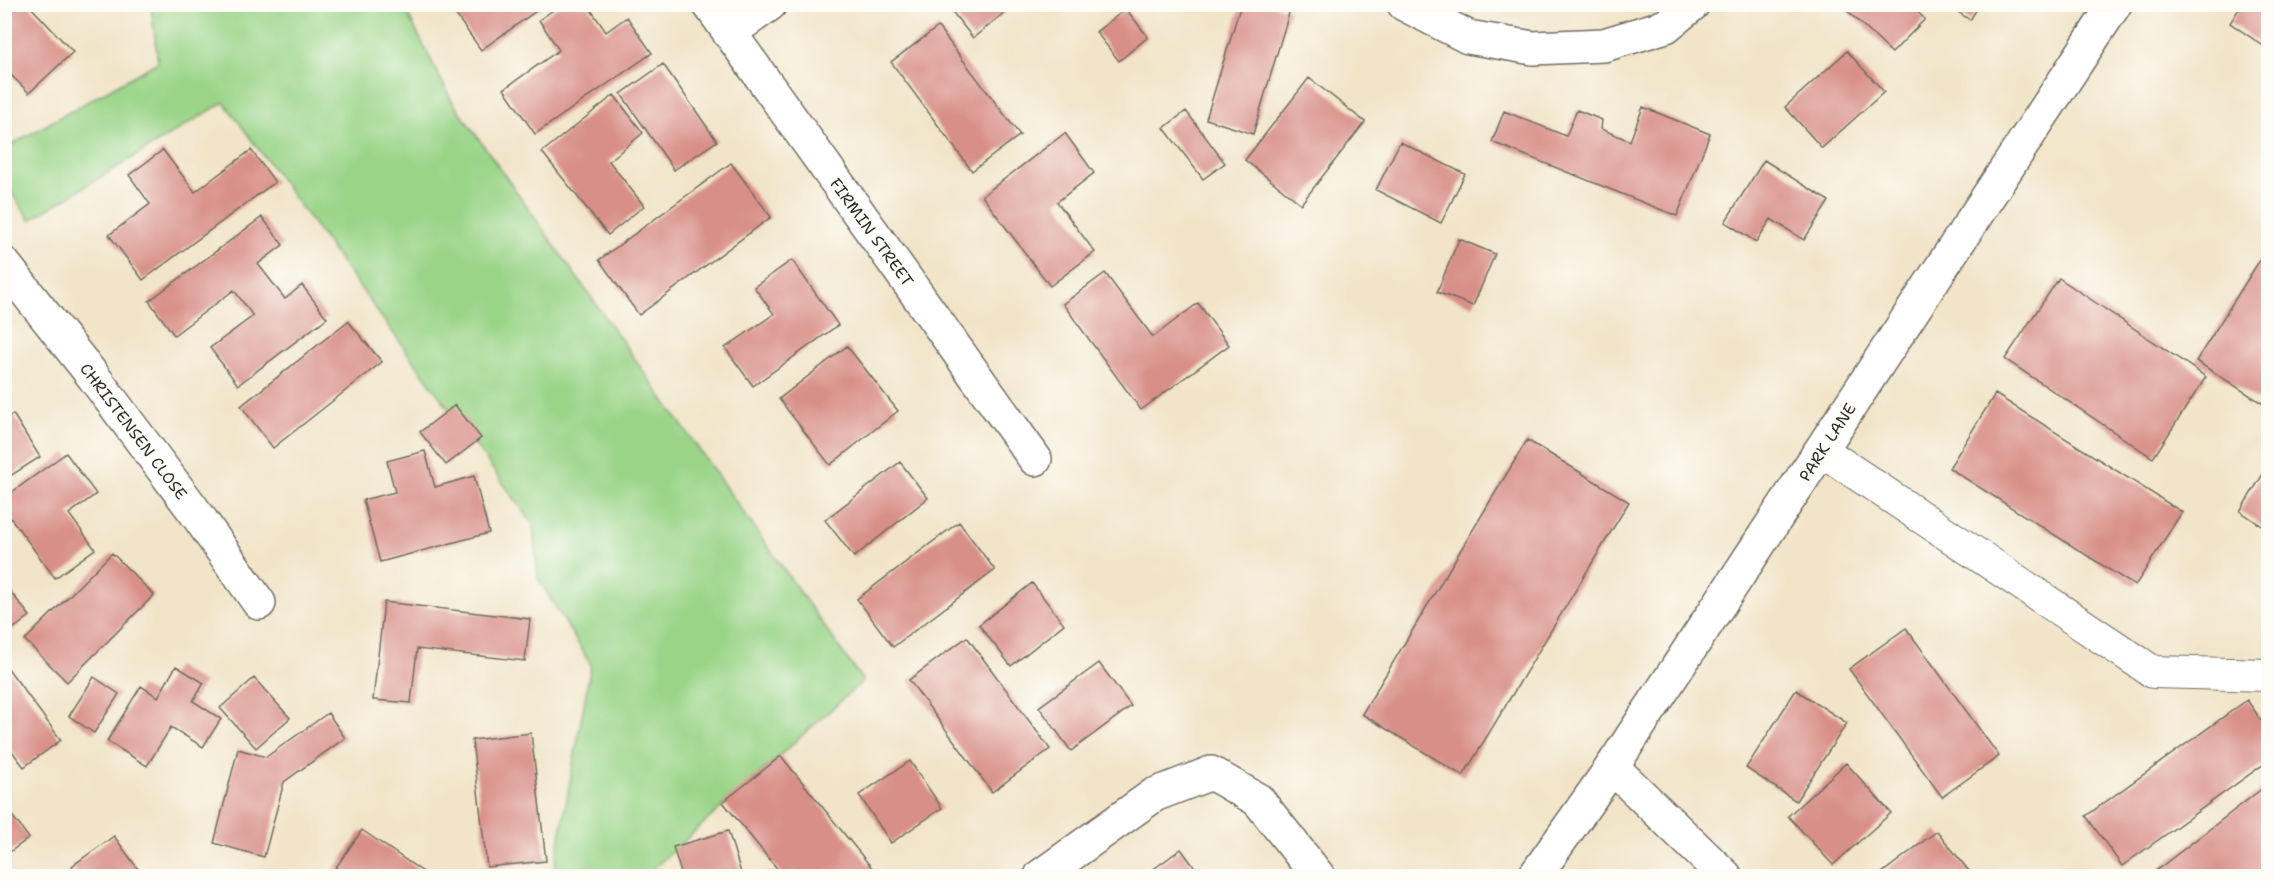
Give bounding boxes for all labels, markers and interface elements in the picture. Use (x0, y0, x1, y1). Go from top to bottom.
street label: FIRMIN STREET (825, 174, 918, 291)
street label: CHRISTENSEN CLOSE (75, 359, 192, 504)
street label: PARK LANE (1794, 399, 1861, 485)

